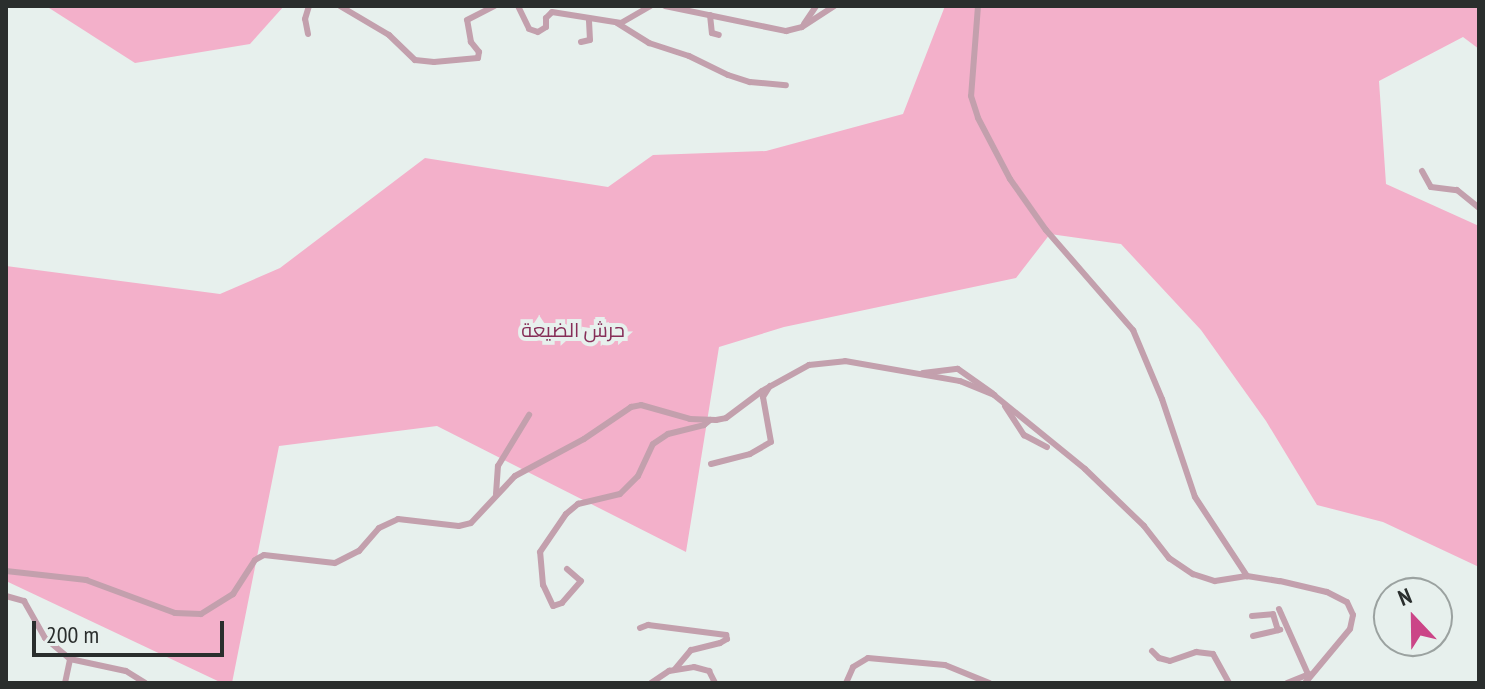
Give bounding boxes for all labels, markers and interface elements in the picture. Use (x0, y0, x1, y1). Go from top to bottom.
park label: حرش الضيعة (521, 318, 625, 342)
north arrow (1373, 577, 1453, 657)
text: N (1394, 581, 1416, 612)
scale bar (36, 605, 228, 655)
text: 200 m (46, 619, 99, 650)

